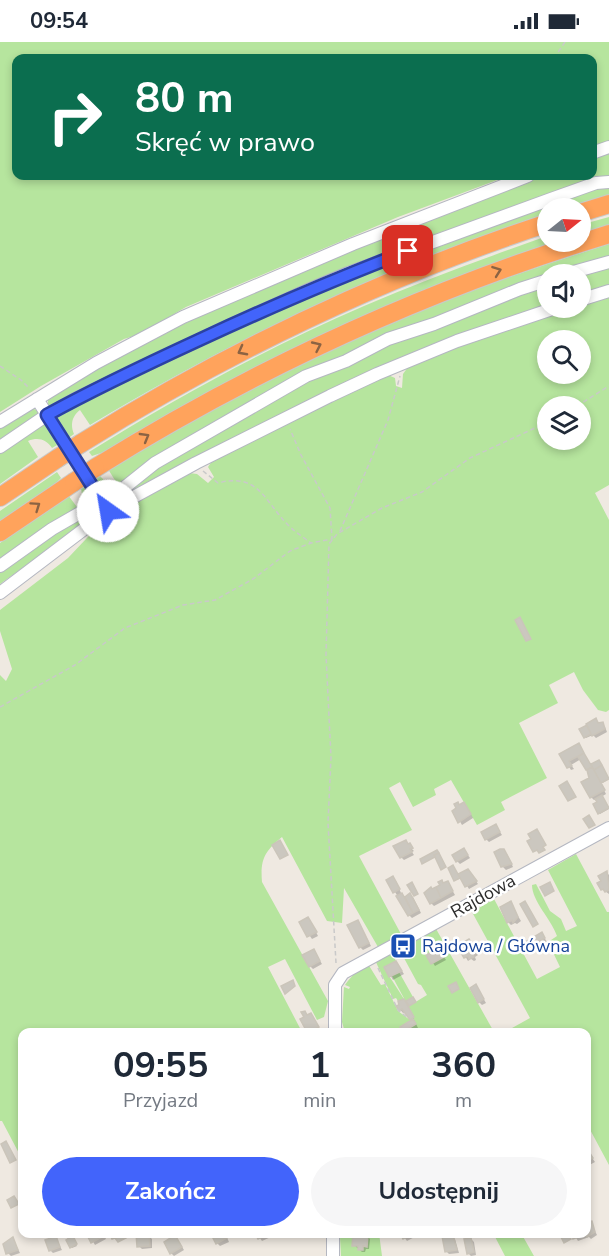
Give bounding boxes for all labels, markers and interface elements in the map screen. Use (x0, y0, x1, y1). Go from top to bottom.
text: 09:54 (30, 6, 88, 36)
text: 80 m (135, 70, 234, 127)
icon: right (36, 78, 114, 156)
text: Skręć w prawo (135, 124, 315, 161)
north arrow (537, 198, 591, 252)
map controls (537, 198, 591, 450)
pin (382, 225, 433, 276)
icon: arrive (391, 234, 424, 267)
button: sound (537, 264, 591, 318)
one-way arrow (491, 266, 502, 278)
button: search (537, 330, 591, 384)
one-way arrow (311, 342, 322, 354)
one-way arrow (238, 344, 248, 355)
button: layers (537, 396, 591, 450)
one-way arrow (139, 433, 149, 445)
position arrow (76, 479, 140, 543)
one-way arrow (30, 502, 41, 513)
street label: Rajdowa (446, 868, 520, 924)
bus stop icon: Rajdowa / Główna (388, 931, 418, 961)
place label: Rajdowa / Główna (422, 934, 570, 958)
text: 09:55 (113, 1041, 208, 1090)
text: 1 (309, 1041, 331, 1090)
text: 360 (431, 1041, 496, 1090)
text: Przyjazd (123, 1087, 198, 1114)
text: min (303, 1087, 336, 1114)
text: m (455, 1087, 472, 1114)
button: Zakończ (42, 1157, 299, 1226)
button: Udostępnij (311, 1157, 567, 1226)

